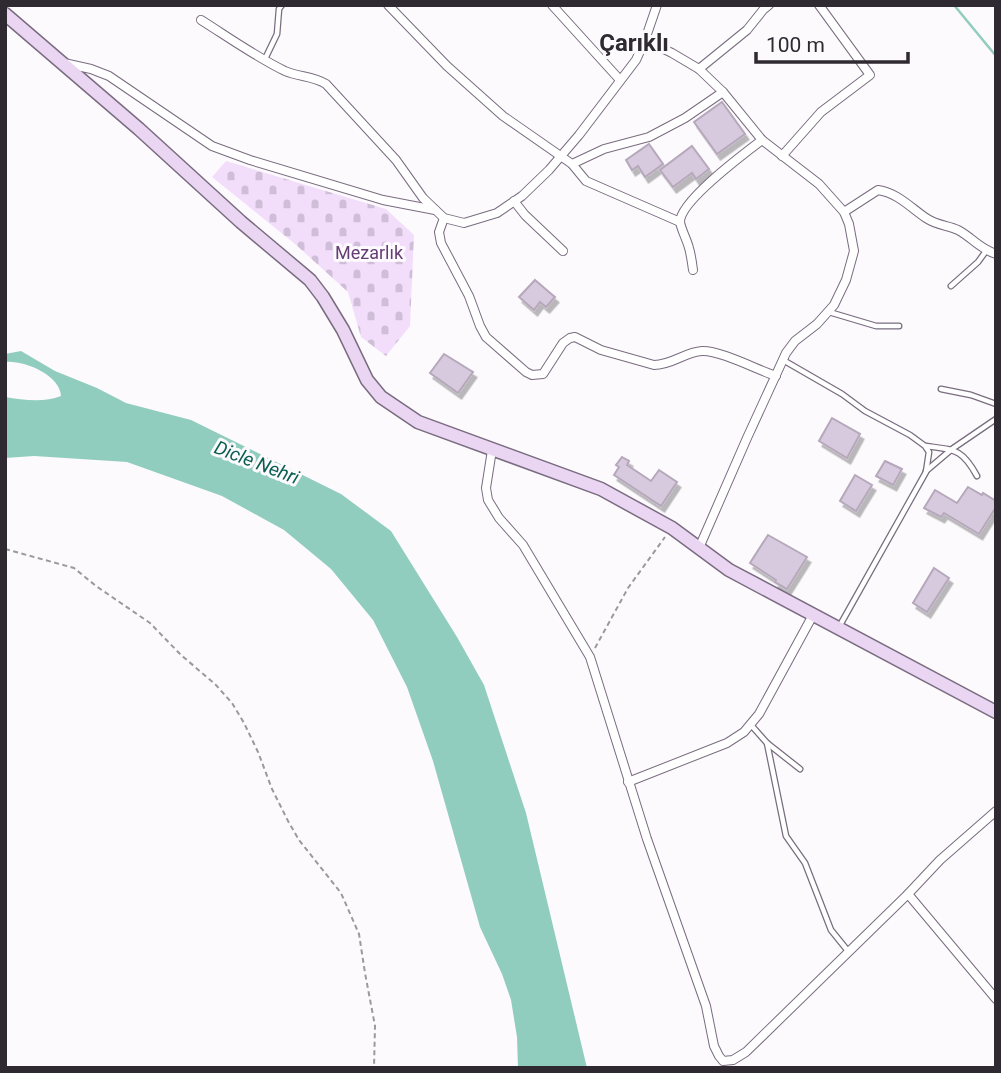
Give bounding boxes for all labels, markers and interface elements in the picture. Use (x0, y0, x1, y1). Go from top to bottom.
scale bar (756, 21, 908, 65)
district label: Çarıklı (599, 29, 669, 57)
text: 100 m (766, 33, 825, 57)
park label: Mezarlık (335, 242, 404, 263)
water label: Dicle Nehri (211, 436, 303, 489)

